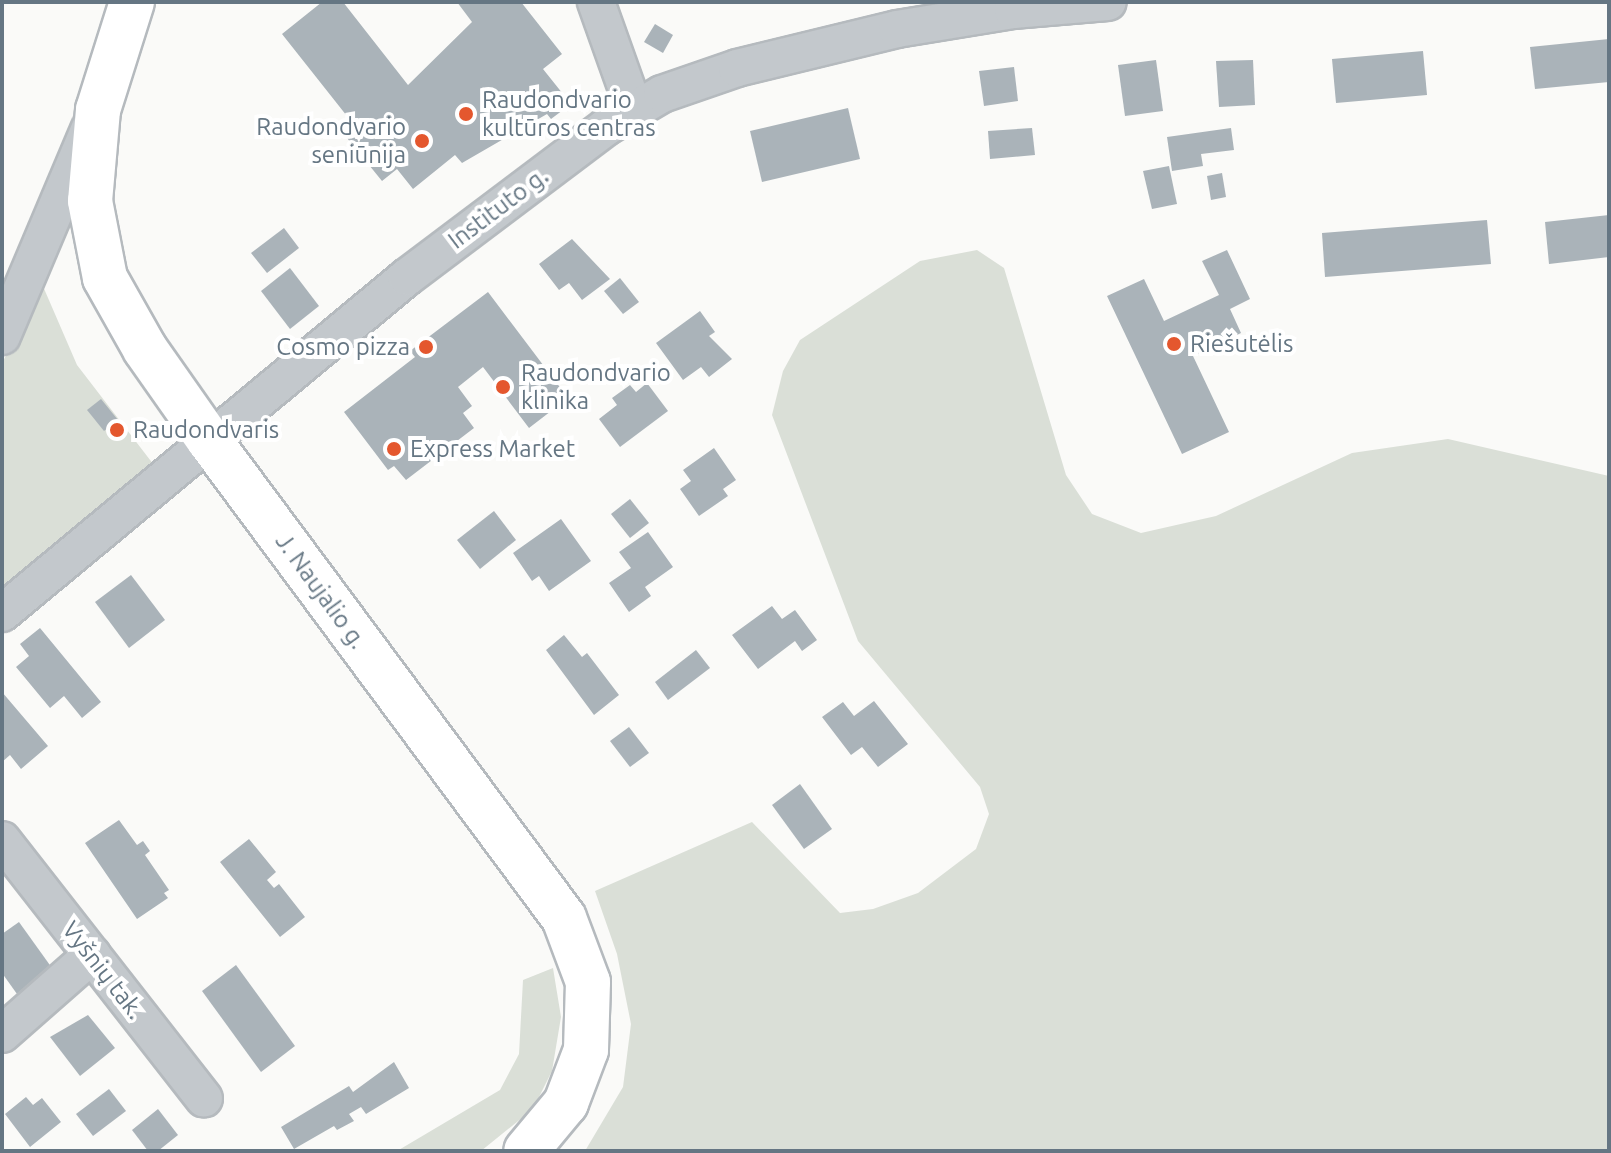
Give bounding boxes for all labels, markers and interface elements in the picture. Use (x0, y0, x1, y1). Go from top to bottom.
place label: Raudondvario kultūros centras (482, 86, 656, 142)
marker: Raudondvario kultūros centras (457, 105, 475, 123)
place label: Raudondvario seniūnija (256, 113, 406, 169)
marker: Raudondvario seniūnija (413, 132, 431, 150)
street label: Instituto g. (442, 161, 554, 255)
place label: Riešutėlis (1190, 330, 1293, 358)
place label: Cosmo pizza (276, 333, 410, 361)
marker: Riešutėlis (1165, 335, 1183, 353)
marker: Cosmo pizza (417, 338, 435, 356)
place label: Raudondvario klinika (521, 359, 671, 415)
marker: Raudondvario klinika (492, 376, 514, 398)
place label: Raudondvaris (133, 416, 279, 444)
marker: Raudondvaris (108, 421, 126, 439)
place label: Express Market (410, 435, 575, 463)
marker: Express Market (385, 440, 403, 458)
street label: J. Naujalio g. (269, 528, 373, 654)
street label: Vyšnių tak. (56, 916, 150, 1024)

